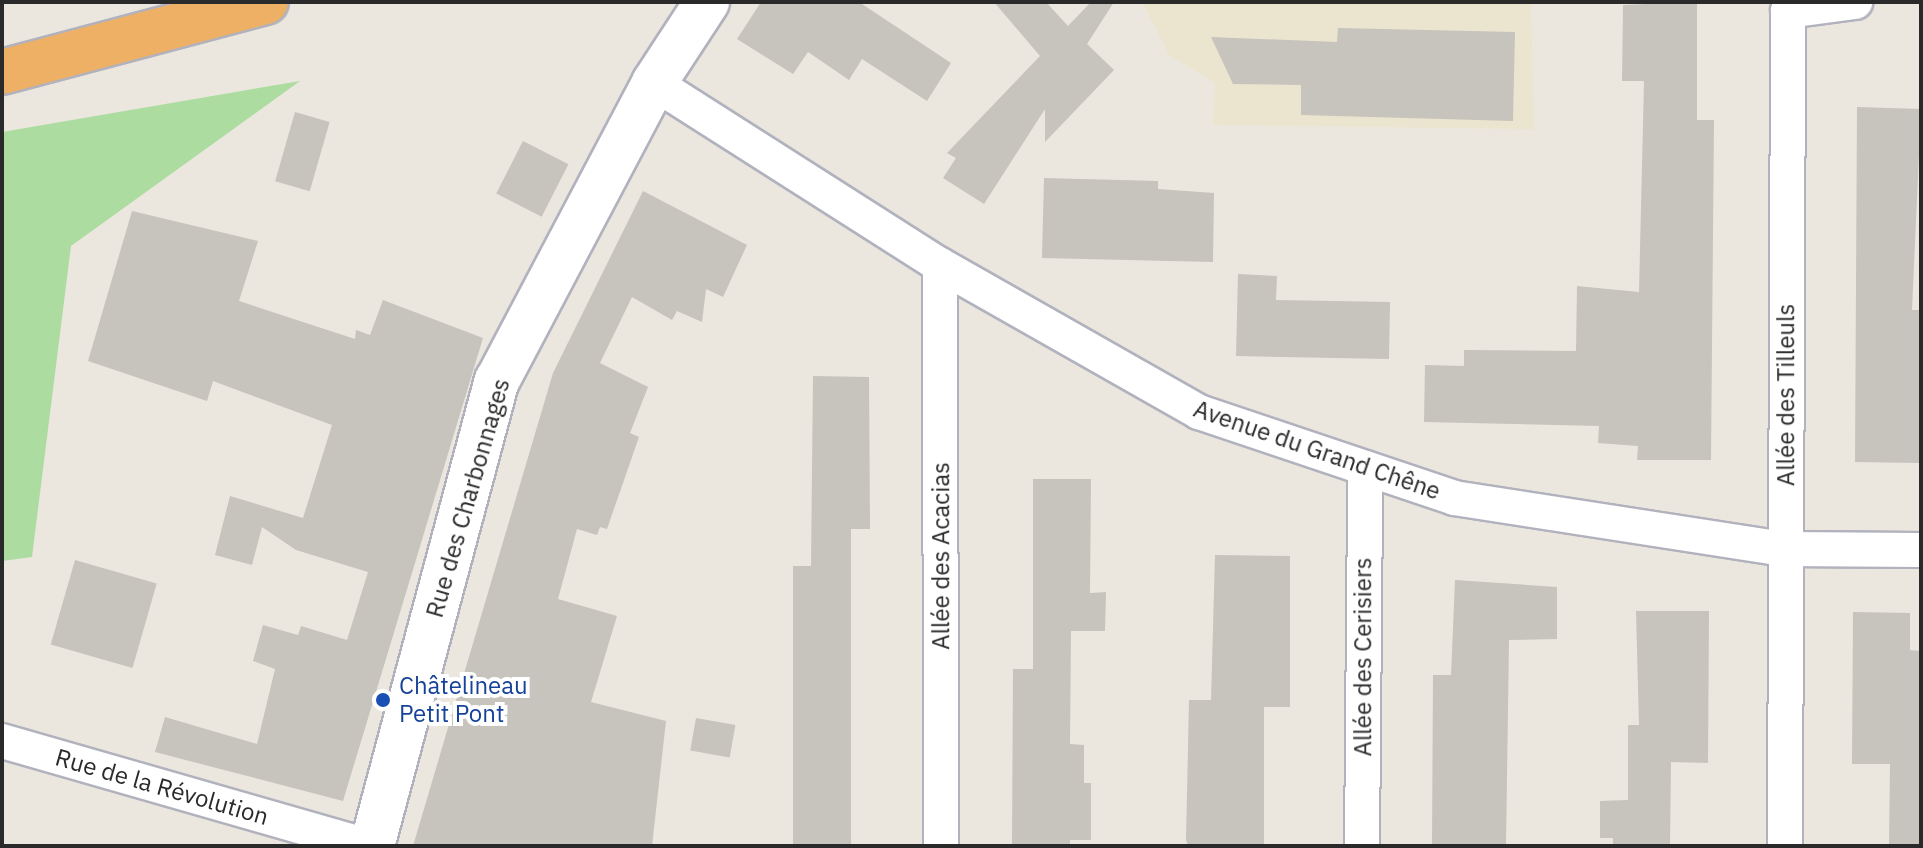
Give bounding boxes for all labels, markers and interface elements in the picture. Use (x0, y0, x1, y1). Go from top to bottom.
street label: Allée des Tilleuls (1772, 304, 1800, 486)
street label: Rue des Charbonnages (420, 375, 516, 621)
street label: Avenue du Grand Chêne (1190, 394, 1444, 506)
street label: Allée des Acacias (927, 462, 955, 650)
street label: Allée des Cerisiers (1349, 557, 1377, 757)
place label: Châtelineau Petit Pont (399, 672, 528, 728)
marker: Châtelineau Petit Pont (374, 691, 392, 709)
street label: Rue de la Révolution (52, 743, 272, 831)

